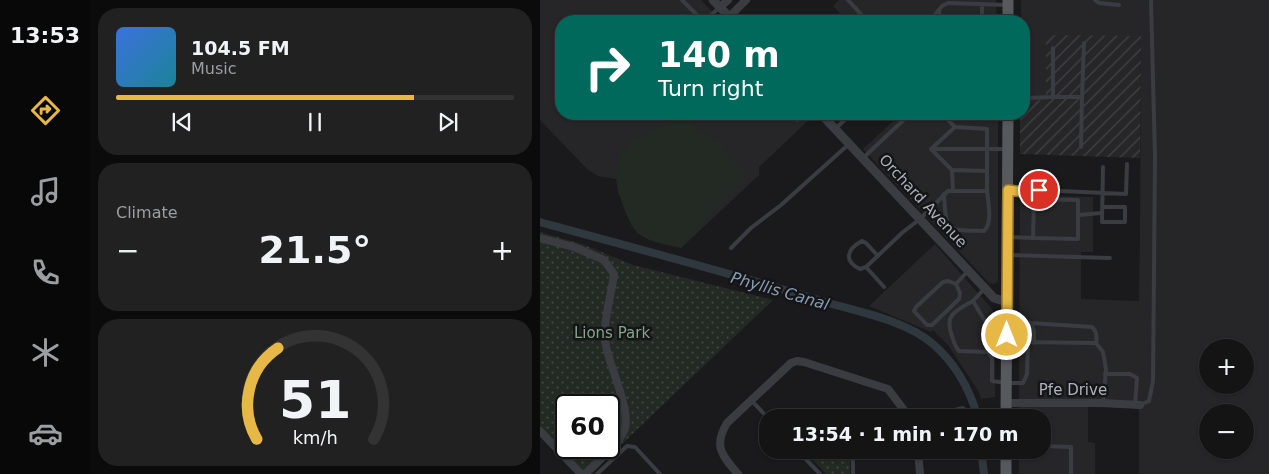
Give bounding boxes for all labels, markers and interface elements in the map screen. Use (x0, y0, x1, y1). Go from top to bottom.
text: 13:53 (10, 23, 80, 48)
icon: right (575, 35, 640, 100)
text: 140 m (658, 35, 780, 75)
text: 104.5 FM (191, 37, 290, 59)
text: Music (191, 59, 237, 78)
text: Turn right (658, 76, 763, 101)
icon: directions (28, 93, 63, 128)
icon: previous (168, 108, 196, 136)
icon: pause (301, 108, 329, 136)
icon: next (434, 108, 462, 136)
street label: Orchard Avenue (875, 151, 971, 251)
pin (1018, 169, 1060, 211)
icon: music (28, 174, 63, 209)
icon: arrive (1025, 176, 1053, 204)
text: Climate (116, 203, 178, 222)
text: 21.5° (259, 228, 371, 272)
text: − (116, 234, 139, 267)
text: + (491, 234, 514, 267)
icon: phone (28, 255, 63, 290)
water label: Phyllis Canal (729, 268, 832, 314)
position arrow (980, 308, 1032, 360)
park label: Lions Park (574, 324, 650, 342)
icon: climate (28, 335, 63, 370)
map controls (1199, 339, 1254, 459)
button: + (1199, 339, 1254, 394)
text: 51 (279, 370, 351, 430)
street label: Pfe Drive (1039, 381, 1107, 399)
speed limit sign: 60 (555, 394, 620, 459)
button: − (1199, 404, 1254, 459)
icon: car (28, 416, 63, 451)
text: 13:54 · 1 min · 170 m (791, 423, 1019, 445)
text: km/h (292, 427, 338, 448)

